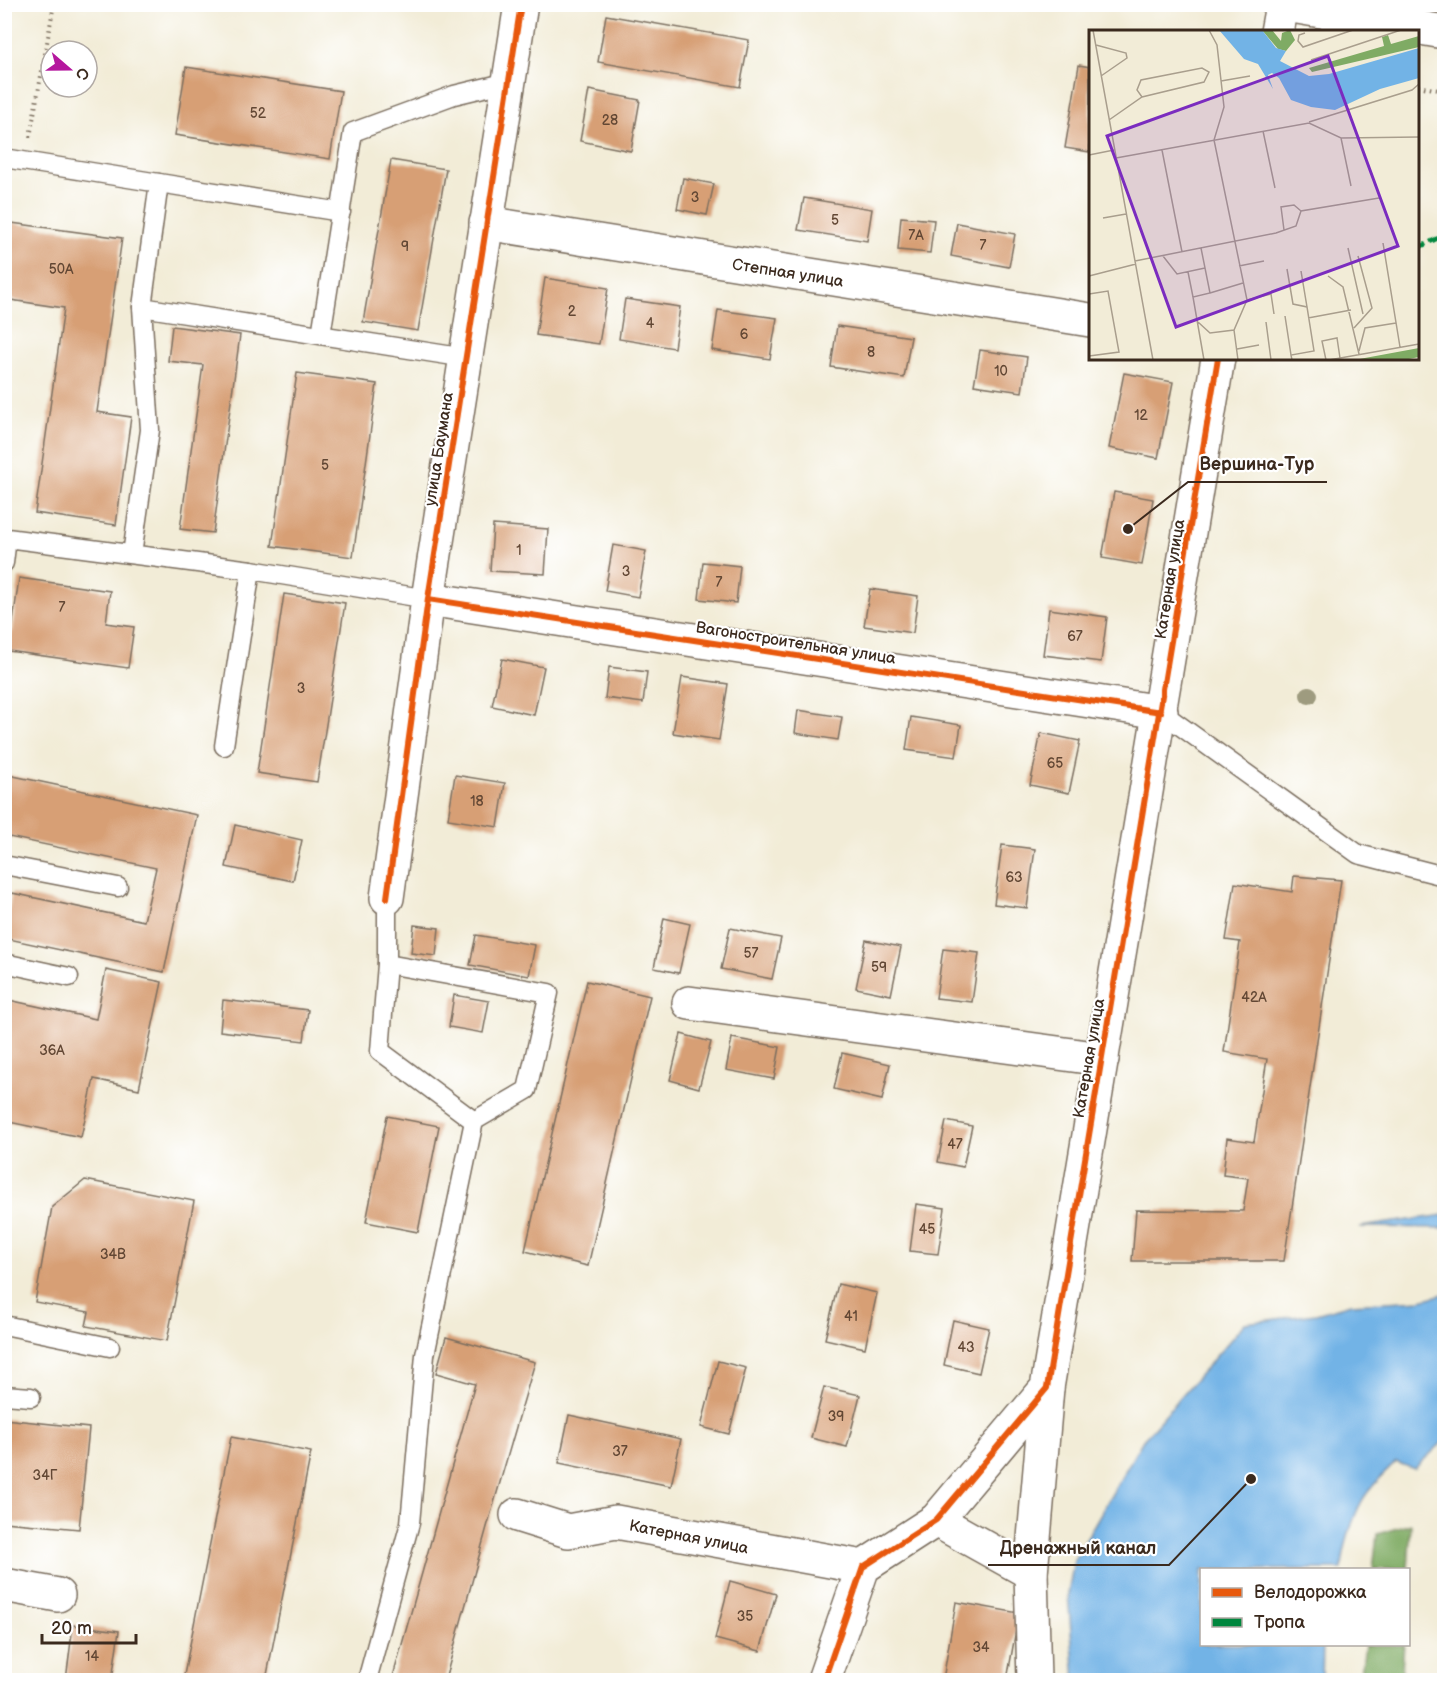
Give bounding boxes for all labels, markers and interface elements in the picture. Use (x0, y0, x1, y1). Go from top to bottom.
inset map (1089, 30, 1419, 360)
north arrow (39, 39, 99, 99)
text: С (71, 65, 93, 82)
house number: 52 (250, 105, 267, 122)
house number: 28 (602, 112, 618, 129)
house number: 3 (691, 189, 699, 206)
house number: 5 (831, 212, 839, 229)
house number: 7А (908, 227, 924, 244)
house number: 7 (980, 237, 987, 254)
house number: 9 (401, 238, 409, 255)
street label: Степная улица (731, 255, 845, 292)
house number: 50А (49, 261, 74, 278)
house number: 2 (568, 303, 577, 320)
house number: 4 (646, 315, 655, 332)
house number: 6 (740, 326, 749, 343)
house number: 8 (867, 344, 875, 361)
house number: 10 (994, 363, 1008, 380)
street label: улица Баумана (421, 390, 458, 508)
house number: 12 (1134, 407, 1149, 424)
callout: Вершина-Тур (1188, 446, 1327, 482)
text: Вершина-Тур (1200, 454, 1315, 475)
house number: 5 (321, 457, 329, 474)
street label: Катерная улица (1152, 517, 1189, 641)
house number: 1 (516, 542, 522, 559)
house number: 3 (622, 563, 630, 580)
house number: 7 (716, 574, 723, 591)
house number: 7 (59, 599, 66, 616)
street label: Вагоностроительная улица (694, 618, 898, 669)
house number: 67 (1067, 628, 1083, 645)
house number: 3 (297, 680, 305, 697)
house number: 65 (1047, 755, 1063, 772)
house number: 18 (470, 793, 484, 810)
house number: 63 (1005, 869, 1023, 886)
house number: 57 (744, 945, 759, 962)
house number: 59 (871, 959, 887, 976)
house number: 42А (1241, 989, 1267, 1006)
street label: Катерная улица (1070, 996, 1109, 1120)
house number: 36А (39, 1042, 65, 1059)
house number: 47 (947, 1136, 963, 1153)
house number: 45 (919, 1221, 935, 1238)
house number: 34В (100, 1246, 126, 1263)
house number: 41 (844, 1308, 858, 1325)
house number: 43 (957, 1339, 975, 1356)
house number: 39 (828, 1408, 844, 1425)
house number: 37 (612, 1443, 628, 1460)
house number: 34Г (33, 1467, 58, 1484)
street label: Катерная улица (627, 1517, 751, 1558)
callout: Дренажный канал (988, 1529, 1169, 1565)
text: Дренажный канал (1000, 1538, 1156, 1559)
legend (1200, 1568, 1410, 1646)
text: Велодорожка (1254, 1582, 1367, 1603)
scale bar (42, 1607, 136, 1645)
house number: 35 (737, 1608, 753, 1625)
text: Тропа (1254, 1612, 1305, 1633)
text: 20 m (51, 1618, 92, 1639)
house number: 34 (972, 1639, 990, 1656)
house number: 14 (85, 1648, 99, 1665)

